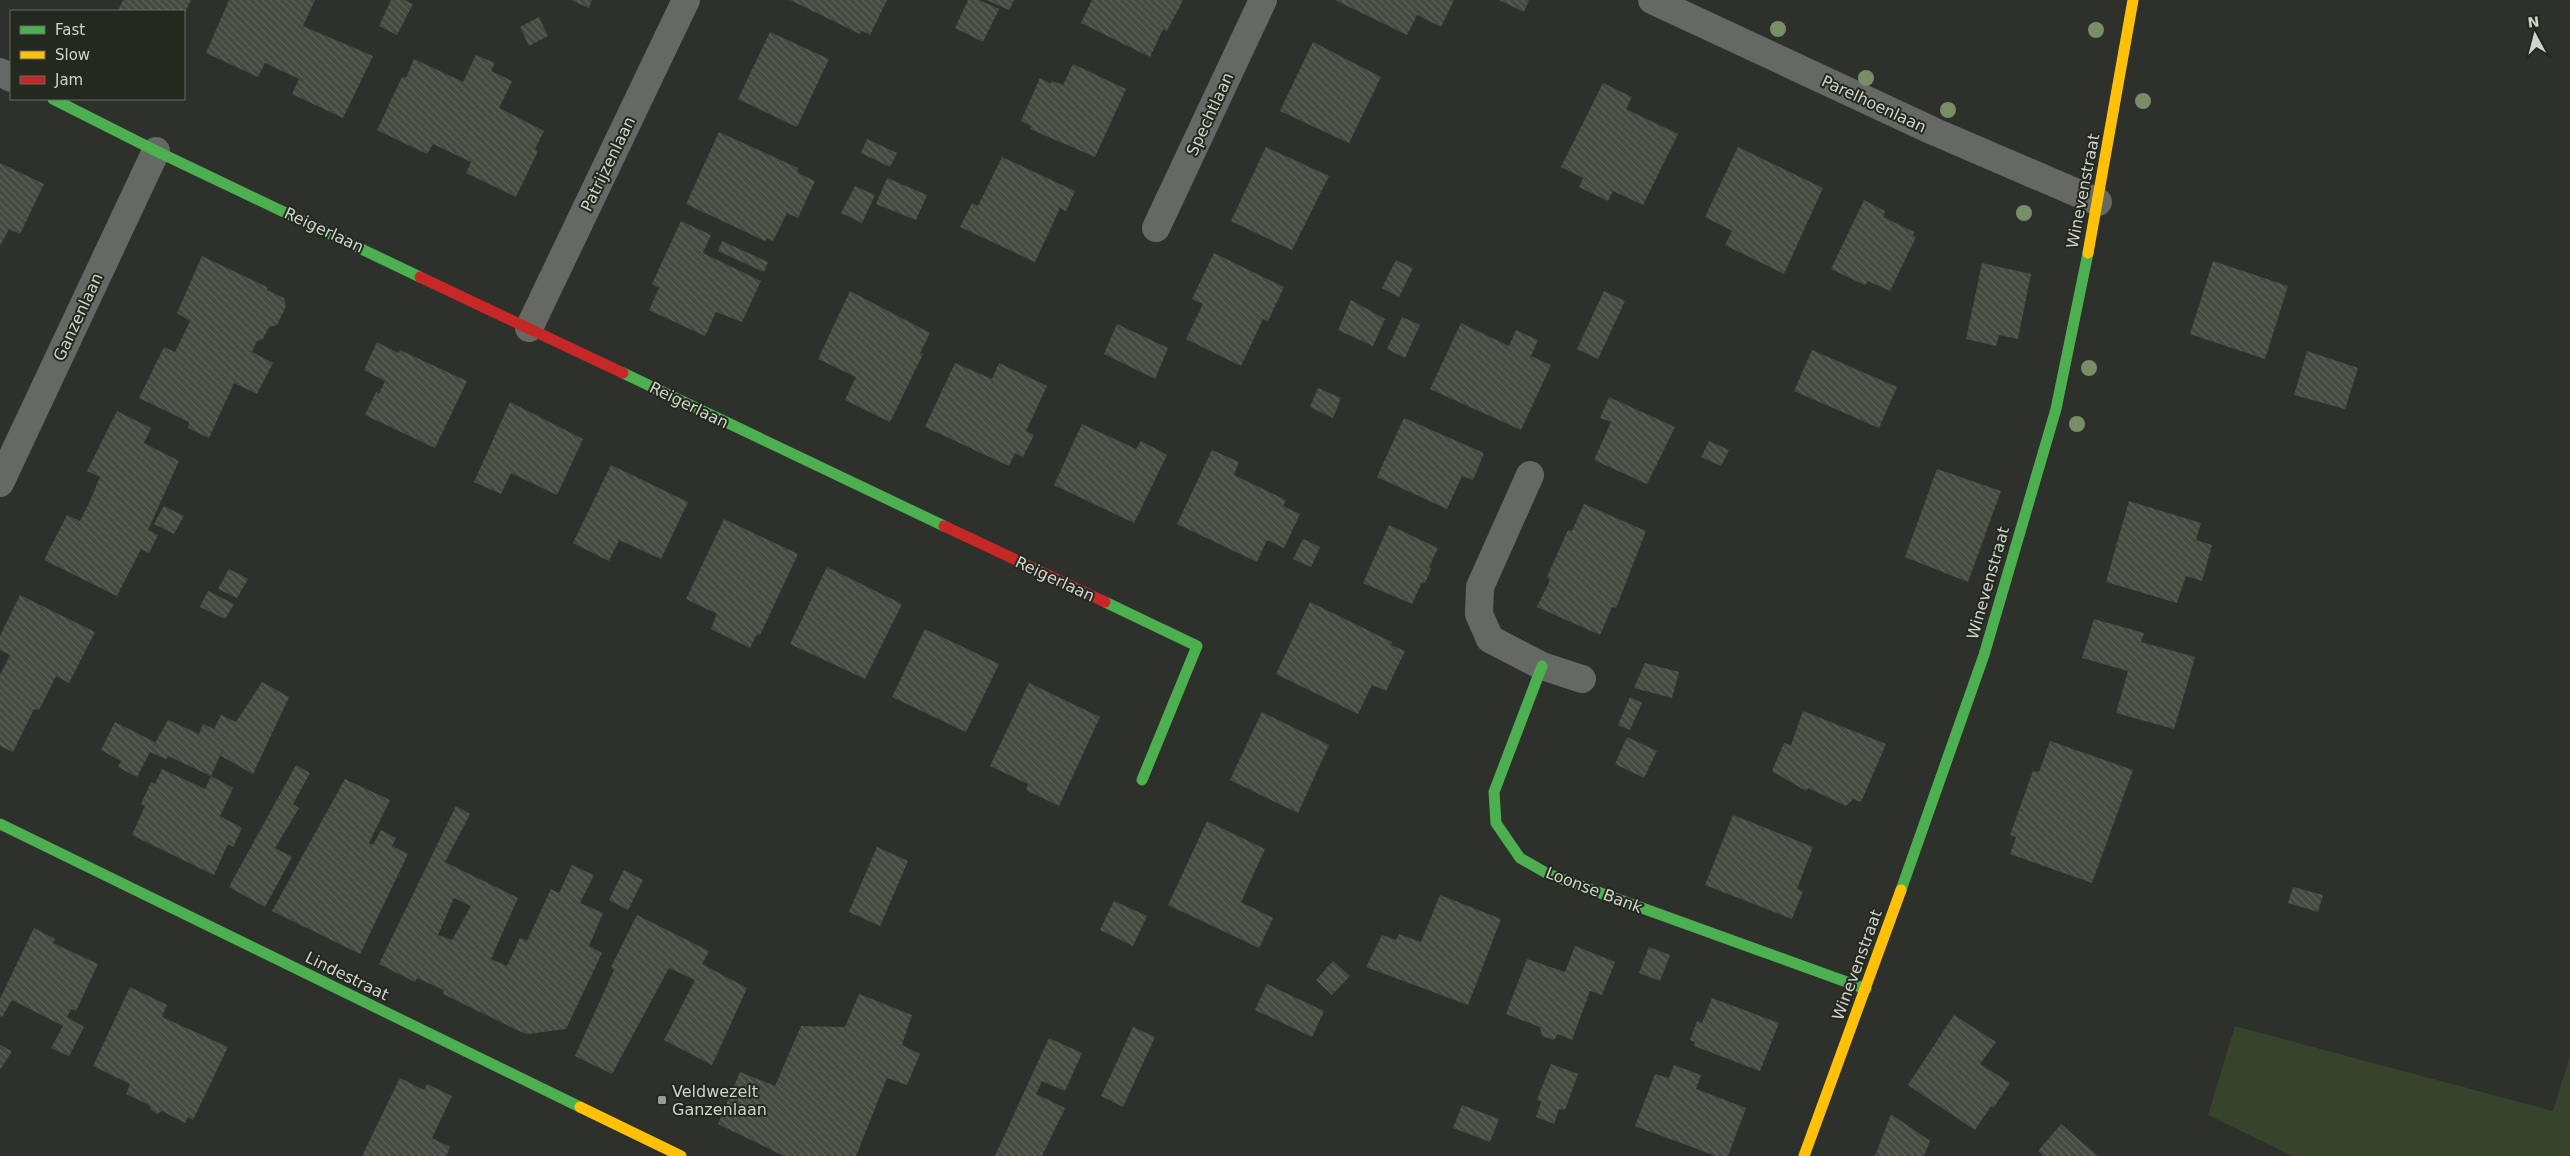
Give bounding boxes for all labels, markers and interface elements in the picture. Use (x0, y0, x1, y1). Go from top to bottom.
legend (10, 10, 185, 100)
north arrow (2510, 10, 2560, 60)
text: N (2527, 13, 2540, 31)
text: Fast (55, 21, 85, 39)
text: Slow (55, 46, 90, 64)
street label: Spechtlaan (1182, 69, 1238, 159)
text: Jam (54, 71, 83, 89)
street label: Parelhoenlaan (1819, 71, 1929, 137)
street label: Patrijzenlaan (577, 114, 639, 214)
street label: Winevenstraat (2063, 132, 2103, 250)
street label: Reigerlaan (281, 203, 367, 257)
street label: Ganzenlaan (49, 270, 107, 364)
street label: Reigerlaan (646, 378, 732, 432)
street label: Winevenstraat (1963, 524, 2013, 642)
street label: Reigerlaan (1012, 552, 1098, 606)
street label: Loonse Bank (1543, 863, 1646, 917)
street label: Winevenstraat (1828, 907, 1886, 1023)
street label: Lindestraat (302, 948, 392, 1004)
place label: Veldwezelt Ganzenlaan (672, 1082, 767, 1119)
marker: Veldwezelt Ganzenlaan (656, 1094, 668, 1106)

